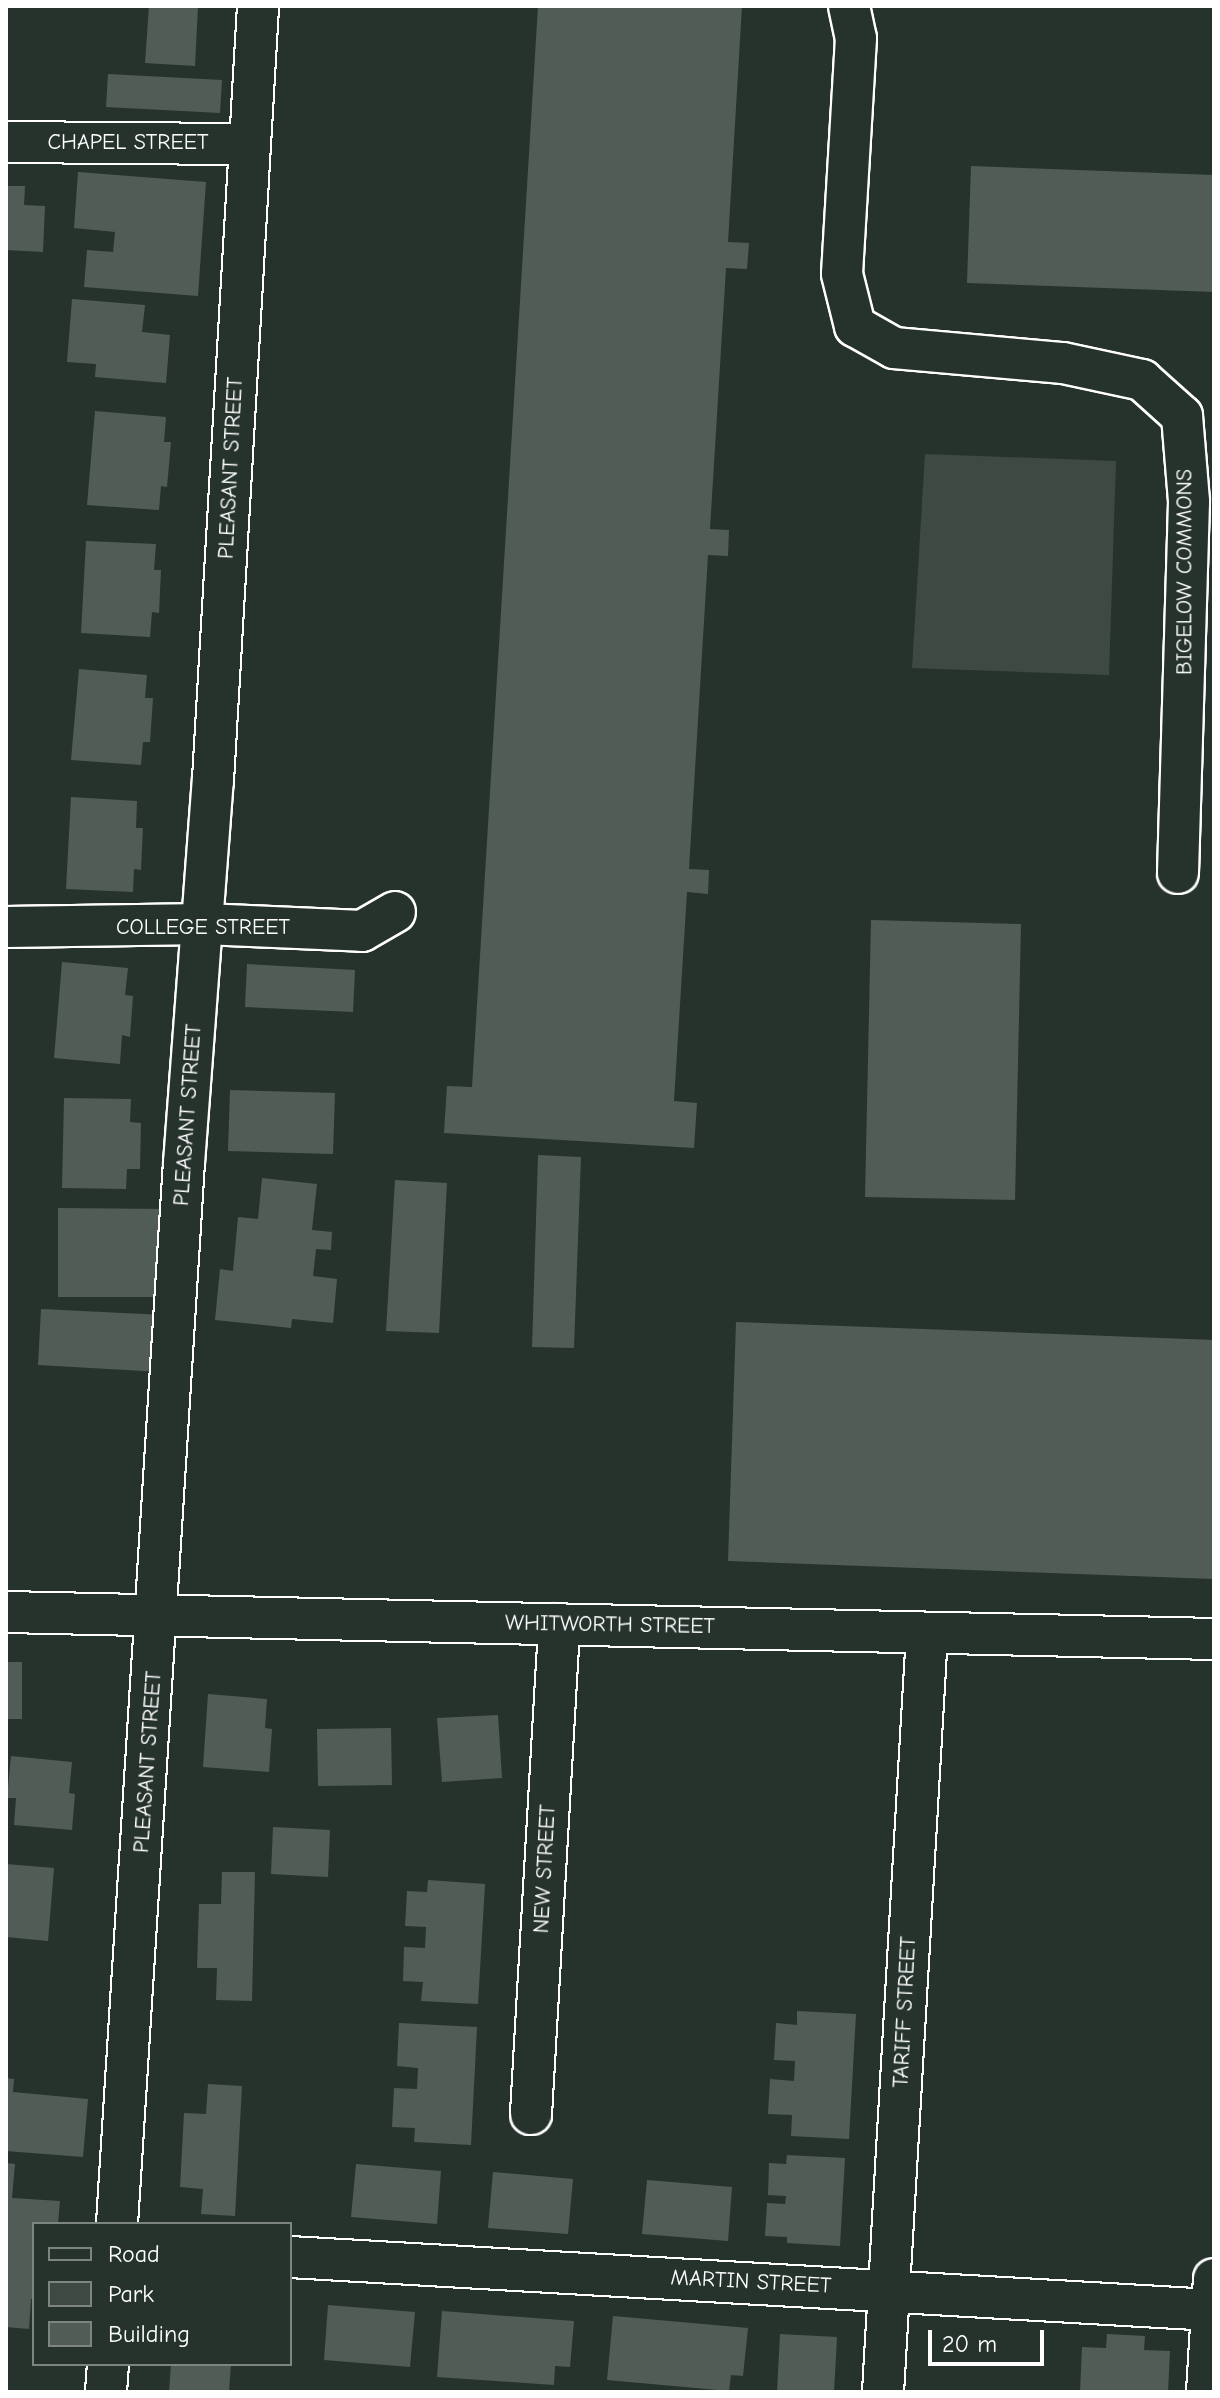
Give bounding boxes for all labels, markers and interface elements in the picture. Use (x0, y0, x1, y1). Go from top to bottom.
street label: CHAPEL STREET (48, 130, 208, 156)
street label: PLEASANT STREET (213, 376, 249, 560)
street label: BIGELOW COMMONS (1172, 469, 1198, 675)
street label: COLLEGE STREET (116, 915, 290, 941)
street label: PLEASANT STREET (168, 1023, 208, 1207)
street label: WHITWORTH STREET (505, 1610, 715, 1640)
street label: PLEASANT STREET (128, 1670, 168, 1854)
street label: NEW STREET (528, 1804, 562, 1934)
street label: TARIFF STREET (888, 1936, 922, 2088)
legend (32, 2222, 292, 2366)
text: Road (108, 2240, 160, 2268)
street label: MARTIN STREET (670, 2265, 832, 2299)
text: Park (108, 2280, 154, 2308)
scale bar (932, 2314, 1048, 2364)
text: Building (108, 2320, 190, 2348)
text: 20 m (942, 2330, 997, 2358)

